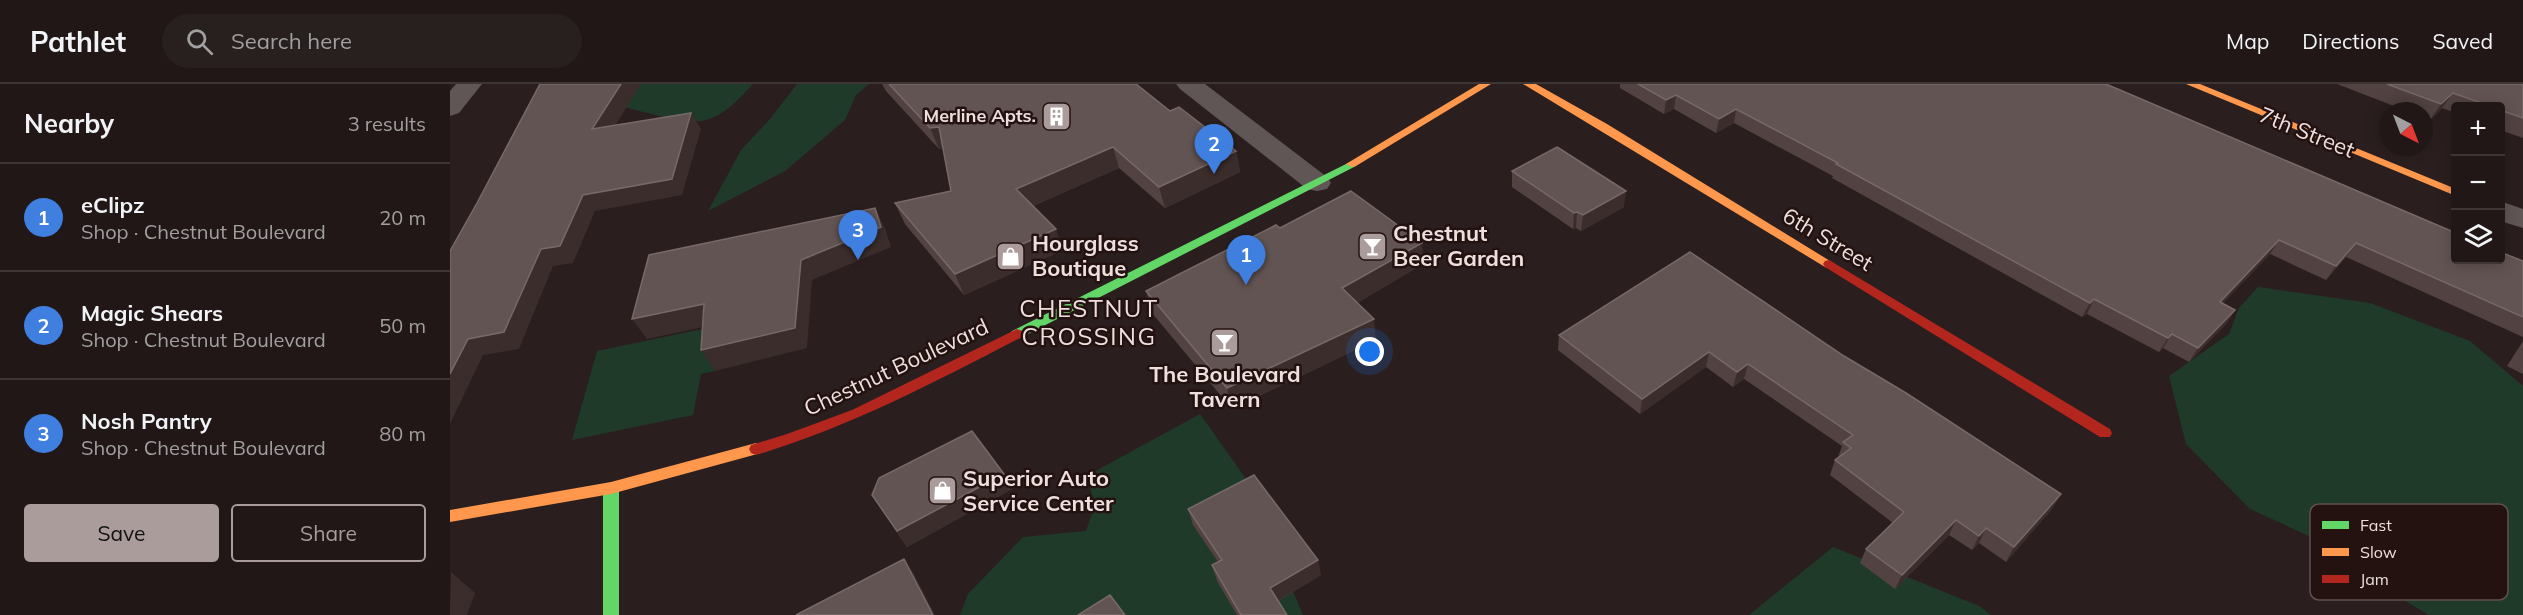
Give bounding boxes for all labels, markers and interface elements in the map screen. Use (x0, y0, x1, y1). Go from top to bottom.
search box (162, 14, 582, 68)
text: Pathlet (30, 24, 126, 59)
icon: search (183, 25, 216, 58)
text: Search here (231, 27, 352, 55)
text: Map (2226, 28, 2269, 54)
text: Directions (2302, 28, 2399, 54)
text: Saved (2432, 28, 2493, 54)
building icon: Merline Apts. (1041, 100, 1073, 132)
street label: 7th Street (2255, 100, 2359, 164)
north arrow (2379, 102, 2433, 156)
map controls (2451, 102, 2505, 264)
button: + (2451, 102, 2505, 156)
place label: Merline Apts. (924, 104, 1036, 127)
text: Nearby (24, 107, 114, 140)
text: 3 results (348, 111, 426, 136)
pin: 2 (1194, 124, 1233, 174)
button: − (2451, 156, 2505, 210)
text: eClipz (81, 191, 145, 219)
street label: 6th Street (1778, 201, 1878, 277)
text: 1 (38, 205, 50, 230)
text: 20 m (379, 205, 426, 230)
pin: 3 (838, 210, 878, 260)
button: layers (2451, 210, 2505, 264)
text: Shop · Chestnut Boulevard (81, 219, 326, 244)
place label: Chestnut Beer Garden (1393, 219, 1524, 272)
place label: Hourglass Boutique (1032, 229, 1139, 282)
bar icon: Chestnut Beer Garden (1356, 230, 1388, 262)
pin: 1 (1226, 236, 1266, 285)
shop icon: Hourglass Boutique (995, 240, 1027, 272)
district label: CHESTNUT CROSSING (1019, 293, 1159, 351)
text: Magic Shears (81, 299, 223, 327)
street label: Chestnut Boulevard (799, 312, 993, 422)
text: 2 (38, 313, 50, 338)
text: 50 m (379, 313, 426, 338)
bar icon: The Boulevard Tavern (1209, 326, 1241, 358)
text: Shop · Chestnut Boulevard (81, 327, 326, 352)
your location (1355, 337, 1384, 366)
place label: The Boulevard Tavern (1149, 360, 1301, 413)
text: Nosh Pantry (81, 407, 212, 435)
text: 3 (38, 421, 50, 446)
text: 80 m (379, 421, 426, 446)
text: Shop · Chestnut Boulevard (81, 435, 326, 460)
place label: Superior Auto Service Center (963, 464, 1114, 517)
shop icon: Superior Auto Service Center (926, 475, 958, 507)
button: Save (24, 504, 219, 562)
button: Share (231, 504, 426, 562)
legend (2310, 504, 2508, 600)
text: Fast (2360, 515, 2392, 535)
text: Slow (2360, 542, 2397, 562)
text: Jam (2360, 569, 2389, 589)

